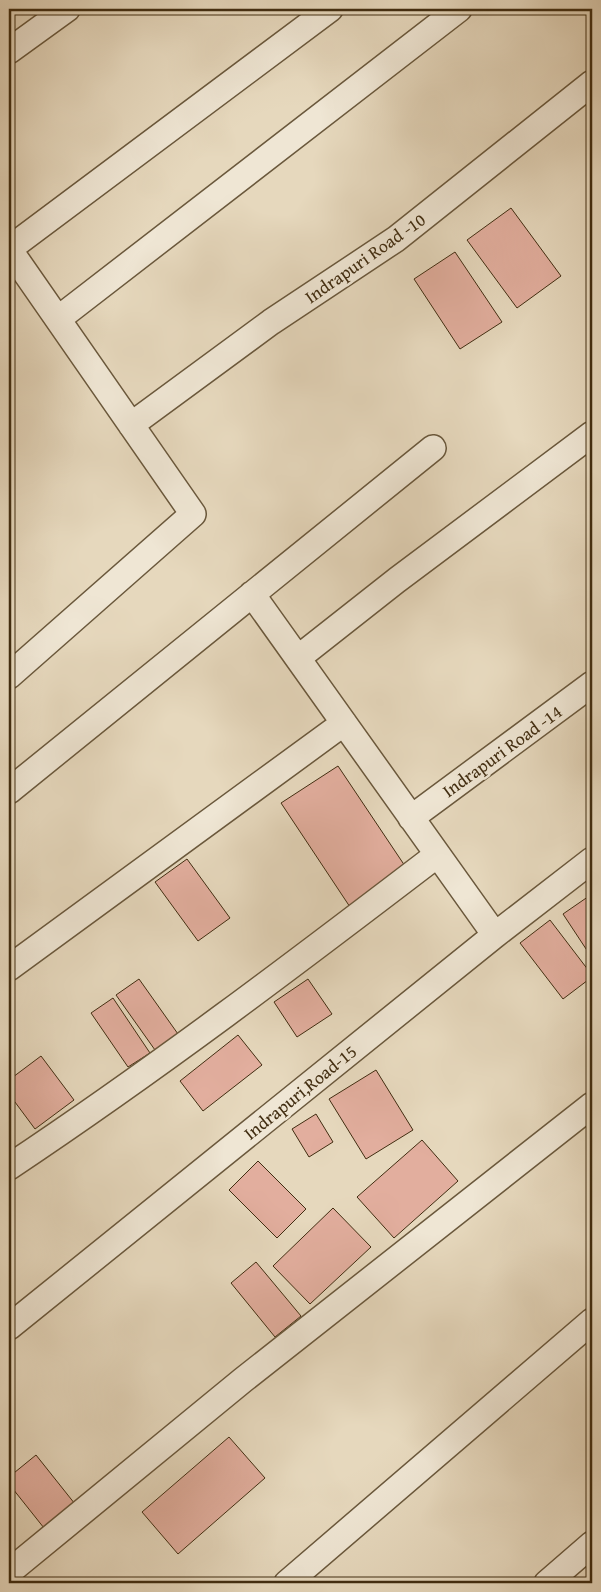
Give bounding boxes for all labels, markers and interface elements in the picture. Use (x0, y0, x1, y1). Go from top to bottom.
street label: Indrapuri Road -10 (299, 206, 431, 310)
street label: Indrapuri Road -14 (437, 698, 567, 804)
street label: Indrapuri,Road-15 (238, 1038, 362, 1146)

